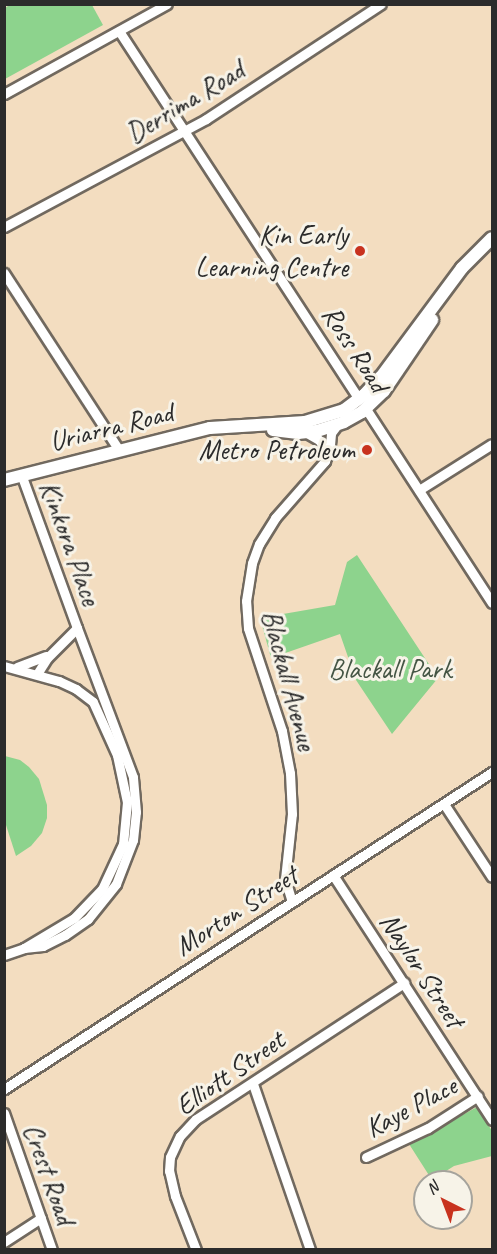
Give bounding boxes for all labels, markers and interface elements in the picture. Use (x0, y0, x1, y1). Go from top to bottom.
street label: Derrima Road (120, 54, 250, 150)
place label: Kin Early Learning Centre (195, 218, 348, 284)
marker: Kin Early Learning Centre (353, 244, 367, 258)
street label: Ross Road (314, 299, 396, 399)
street label: Uriarra Road (46, 395, 176, 459)
place label: Metro Petroleum (199, 433, 355, 467)
marker: Metro Petroleum (360, 443, 374, 457)
street label: Kinkora Place (32, 476, 108, 610)
street label: Blackall Avenue (254, 606, 324, 754)
park label: Blackall Park (328, 652, 452, 686)
street label: Morton Street (168, 859, 304, 963)
street label: Naylor Street (372, 906, 472, 1034)
street label: Elliott Street (169, 1023, 291, 1123)
street label: Kaye Place (359, 1069, 463, 1145)
street label: Crest Road (16, 1119, 82, 1229)
north arrow (413, 1170, 473, 1230)
text: N (422, 1177, 443, 1199)

